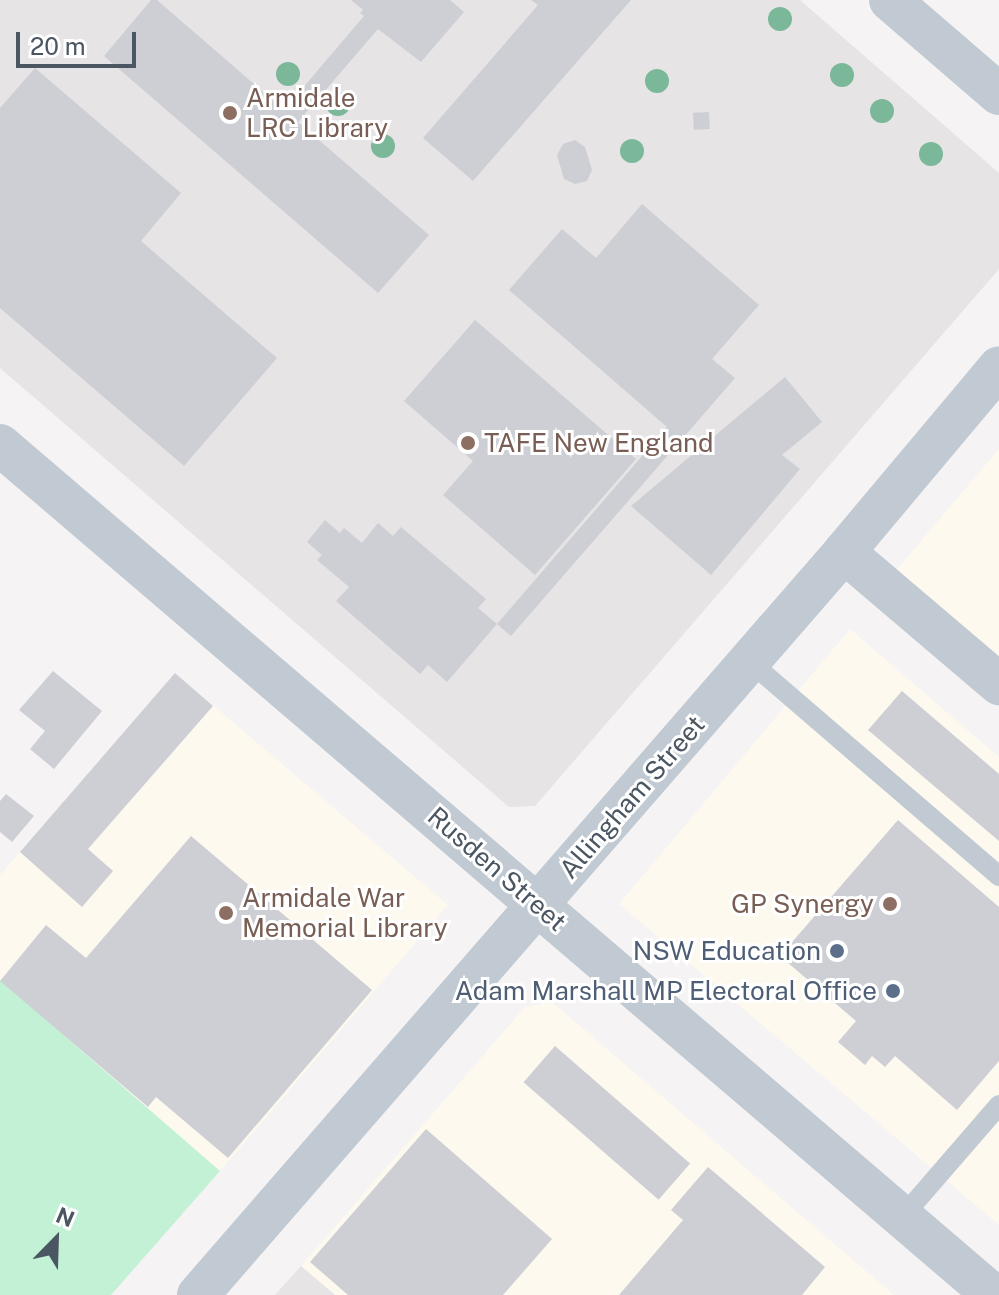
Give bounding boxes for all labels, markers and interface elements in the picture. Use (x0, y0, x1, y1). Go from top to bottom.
scale bar (20, 16, 140, 66)
text: 20 m (30, 32, 86, 60)
place label: Armidale LRC Library (246, 82, 388, 144)
marker: Armidale LRC Library (221, 104, 239, 122)
place label: TAFE New England (484, 427, 714, 459)
marker: TAFE New England (459, 434, 477, 452)
street label: Allingham Street (553, 709, 711, 885)
street label: Rusden Street (421, 800, 573, 938)
place label: Armidale War Memorial Library (242, 882, 448, 944)
place label: GP Synergy (731, 888, 874, 920)
marker: GP Synergy (881, 895, 899, 913)
marker: Armidale War Memorial Library (217, 904, 235, 922)
place label: NSW Education (633, 935, 821, 967)
marker: NSW Education (828, 942, 846, 960)
place label: Adam Marshall MP Electoral Office (455, 975, 877, 1007)
marker: Adam Marshall MP Electoral Office (884, 982, 902, 1000)
north arrow (16, 1199, 96, 1279)
text: N (52, 1202, 78, 1232)

